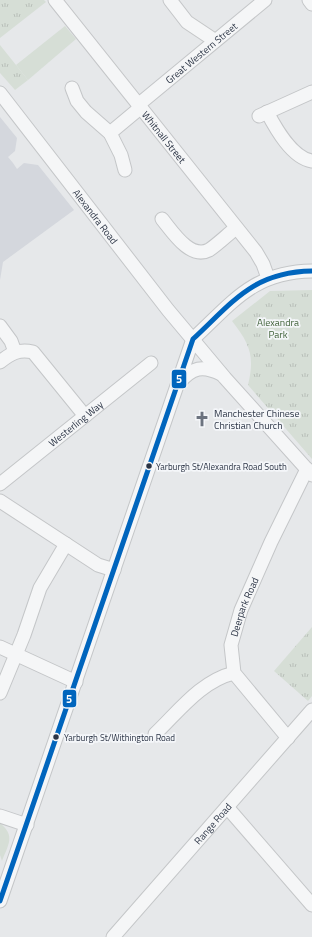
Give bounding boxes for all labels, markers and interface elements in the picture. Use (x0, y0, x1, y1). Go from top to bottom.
street label: Great Western Street (162, 19, 241, 87)
street label: Whitnall Street (138, 108, 190, 167)
street label: Alexandra Road (69, 186, 121, 247)
park label: Alexandra Park (257, 315, 299, 342)
line badge: 5 (171, 369, 187, 389)
text: 5 (176, 371, 182, 387)
street label: Westerling Way (45, 397, 107, 450)
place label: Manchester Chinese Christian Church (214, 406, 300, 433)
church icon: Manchester Chinese Christian Church (193, 410, 211, 428)
place label: Yarburgh St/Alexandra Road South (156, 460, 287, 473)
marker: Yarburgh St/Alexandra Road South (144, 461, 154, 471)
street label: Deerpark Road (227, 575, 263, 638)
line badge: 5 (62, 689, 77, 708)
text: 5 (66, 691, 72, 707)
place label: Yarburgh St/Withington Road (64, 731, 175, 744)
marker: Yarburgh St/Withington Road (51, 732, 61, 742)
street label: Range Road (191, 800, 235, 848)

